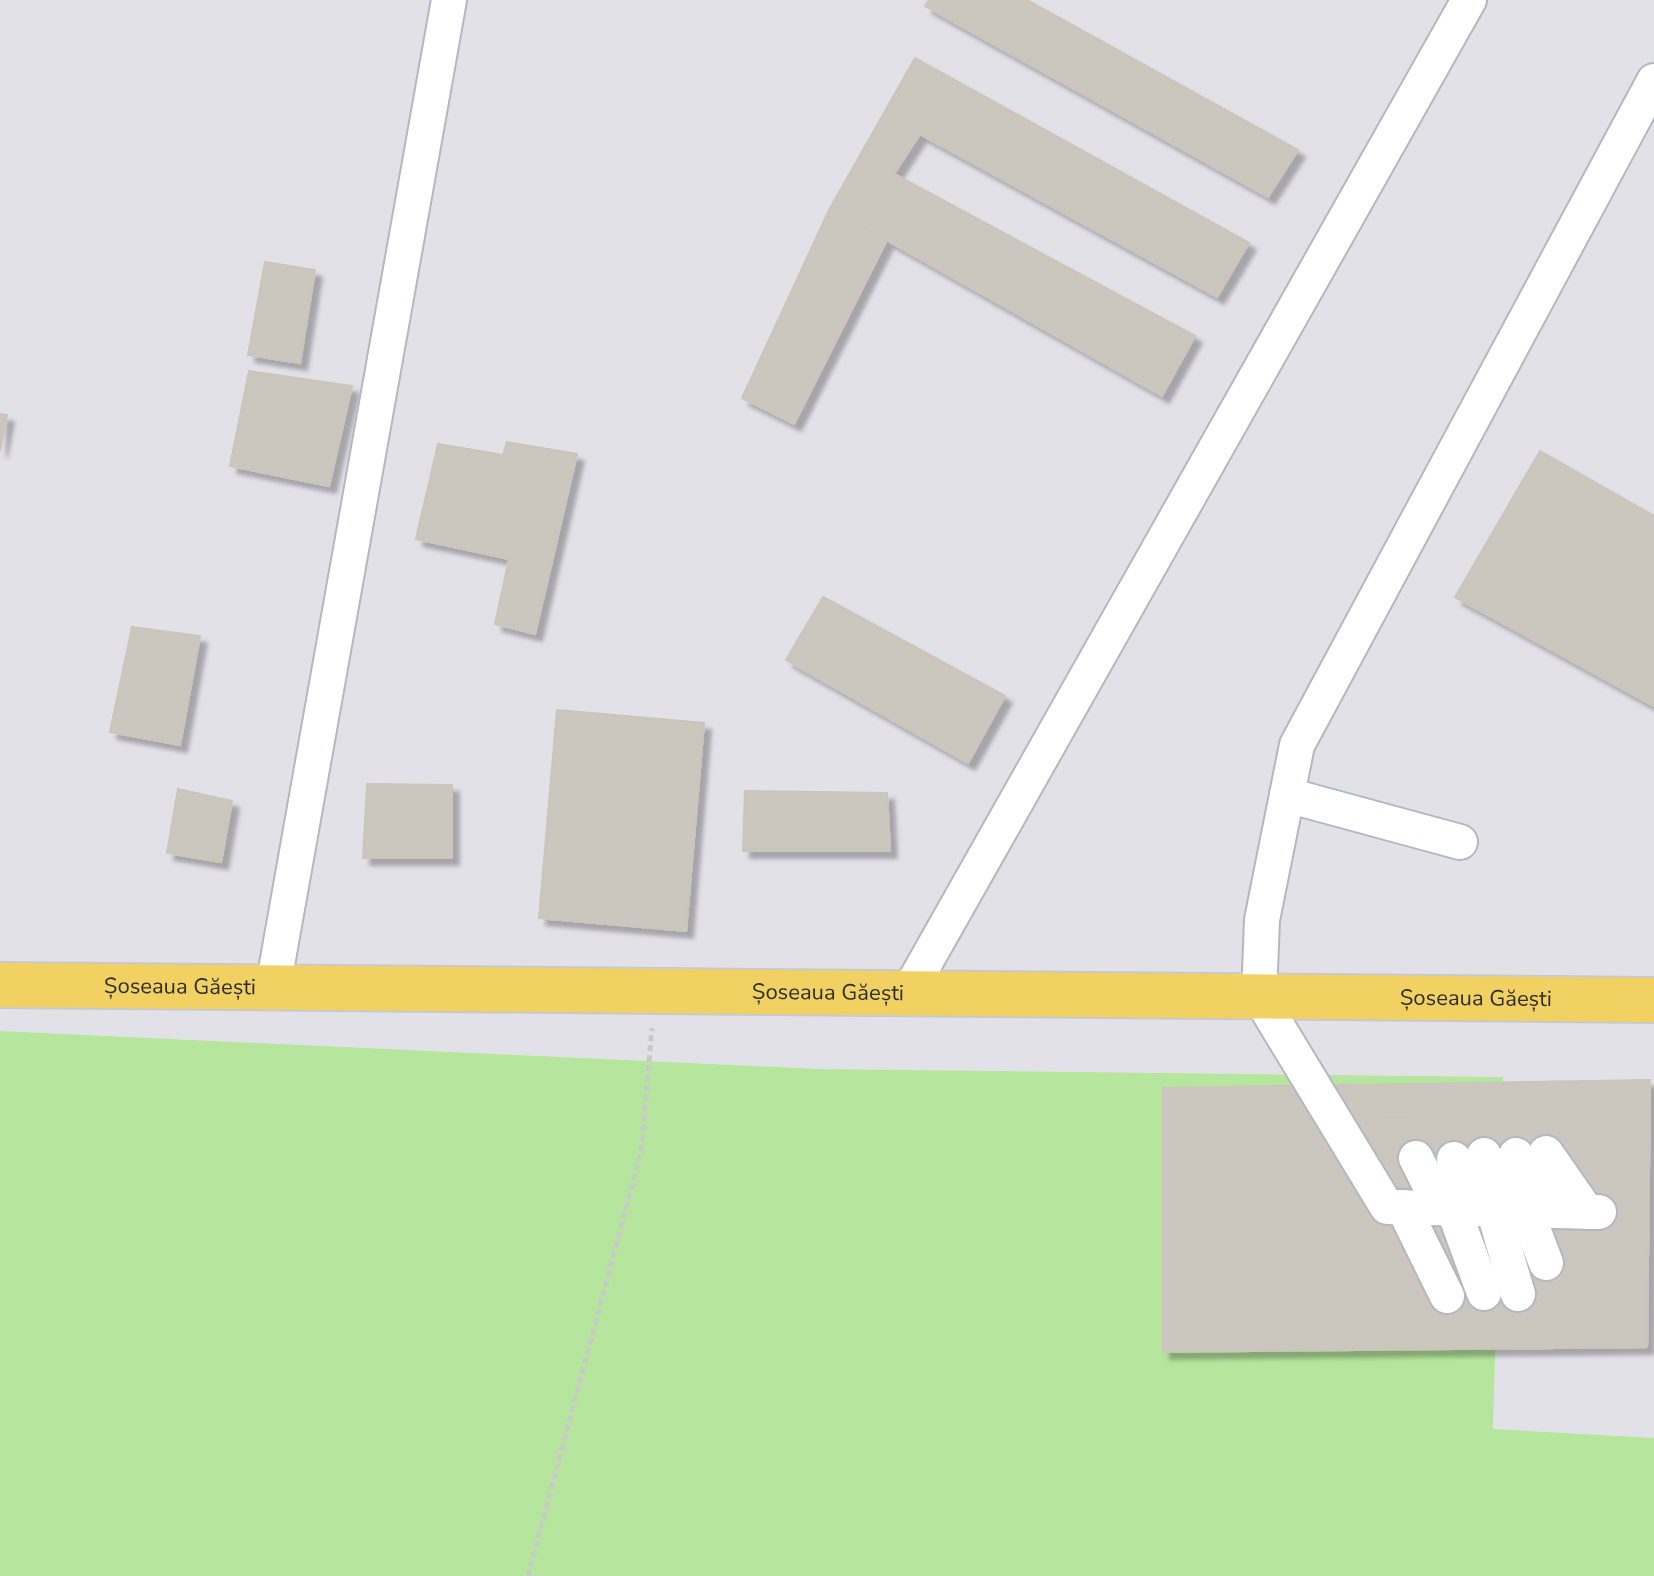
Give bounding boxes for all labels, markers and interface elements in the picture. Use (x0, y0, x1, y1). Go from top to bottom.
street label: Șoseaua Găești (104, 971, 256, 1002)
street label: Șoseaua Găești (752, 977, 904, 1008)
street label: Șoseaua Găești (1400, 983, 1552, 1014)

